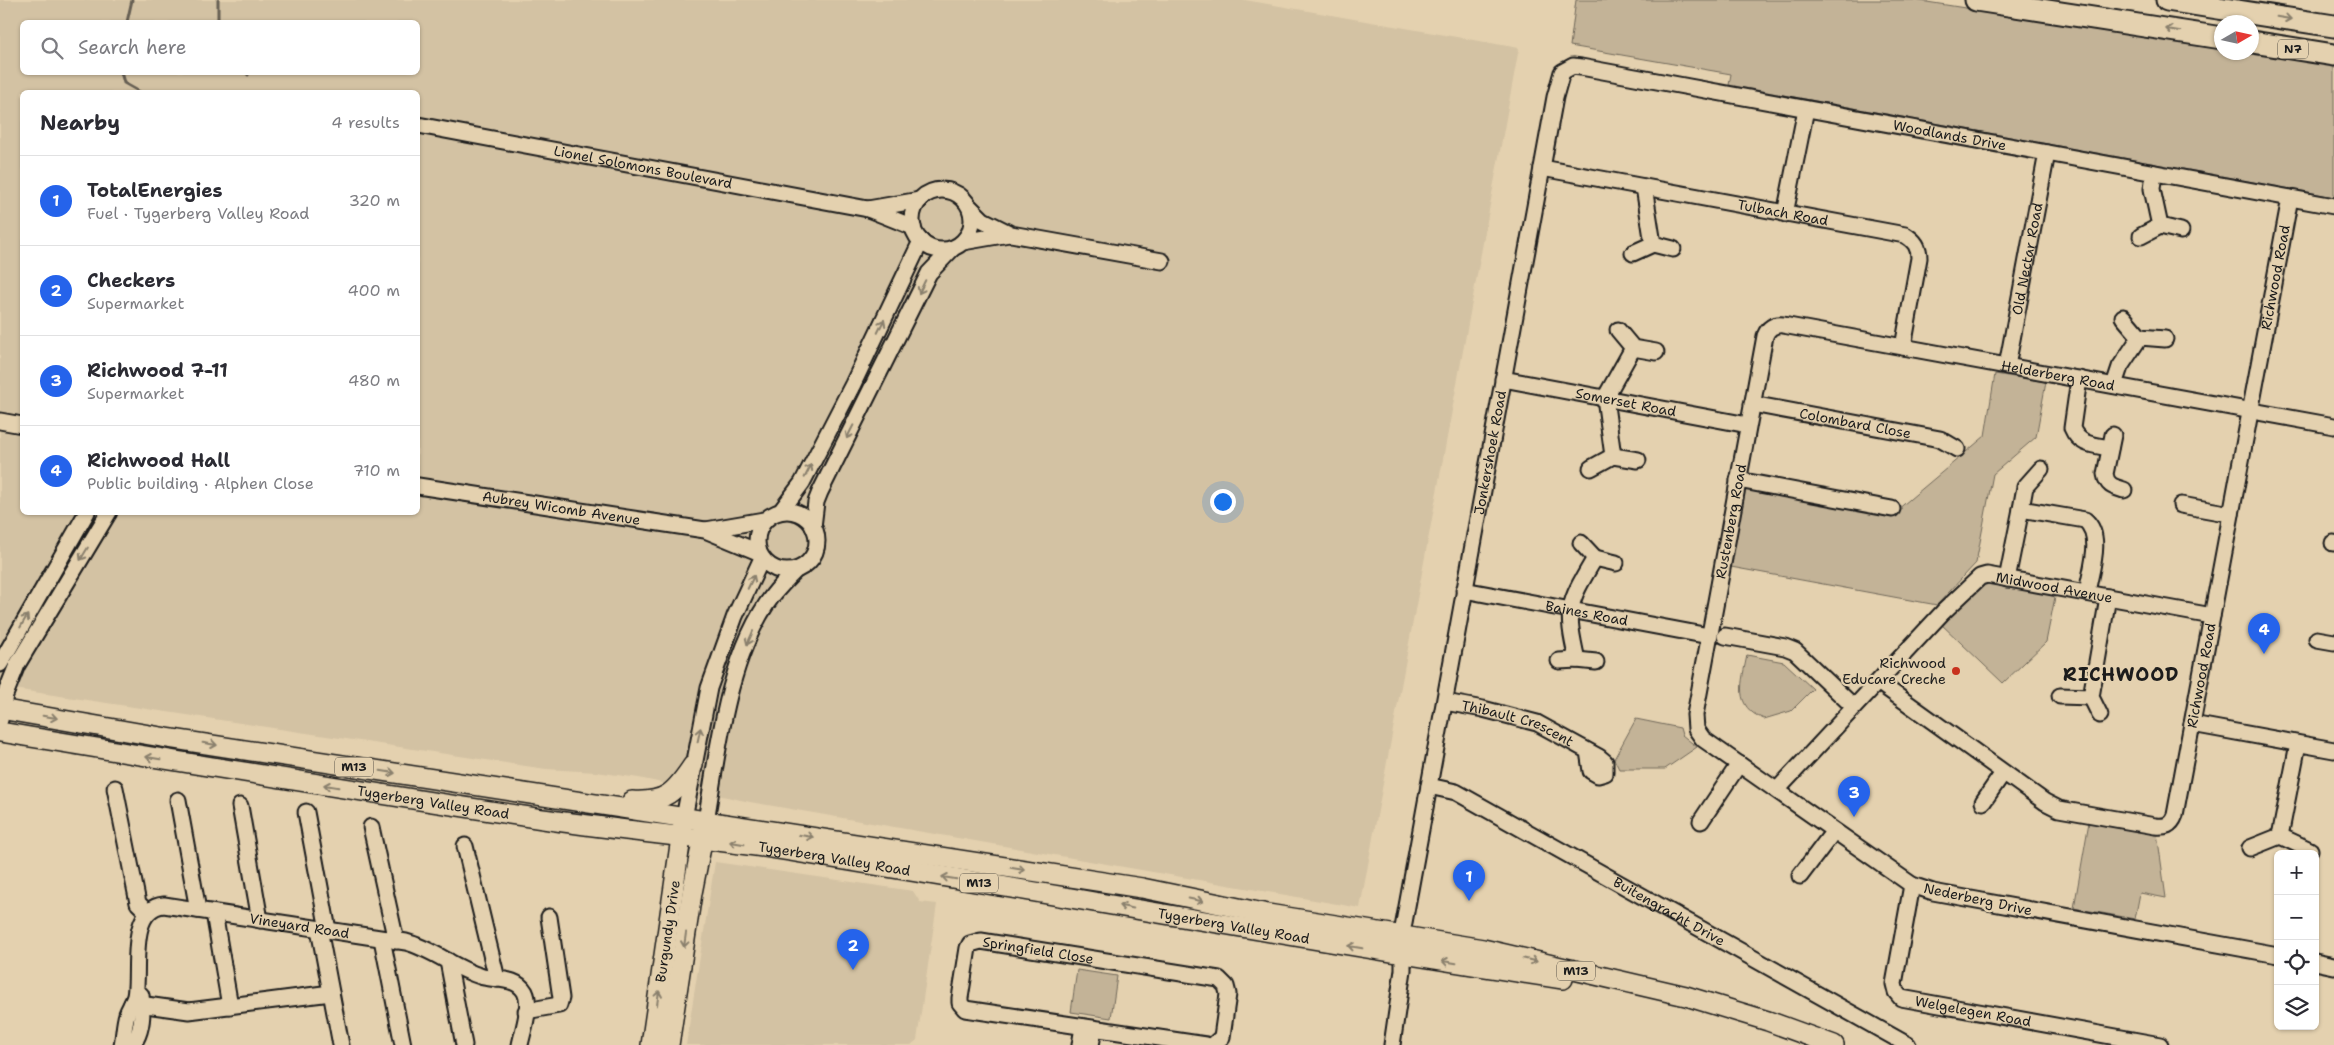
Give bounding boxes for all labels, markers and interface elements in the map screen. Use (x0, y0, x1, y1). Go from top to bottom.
one-way arrow (2276, 13, 2292, 23)
north arrow (2214, 15, 2259, 60)
search box (20, 20, 420, 75)
one-way arrow (2166, 25, 2182, 35)
icon: search (38, 34, 66, 62)
text: Search here (78, 35, 187, 60)
road number: N7 (2278, 40, 2308, 59)
text: Nearby (40, 109, 120, 137)
text: 4 results (331, 112, 400, 133)
street label: Woodlands Drive (1891, 116, 2008, 154)
street label: Lionel Solomons Boulevard (552, 142, 734, 193)
text: TotalEnergies (87, 178, 223, 203)
text: 1 (52, 190, 60, 211)
text: 320 m (349, 190, 400, 211)
street label: Tulbach Road (1736, 195, 1830, 230)
street label: Old Nectar Road (2008, 201, 2046, 316)
text: Fuel · Tygerberg Valley Road (87, 203, 309, 224)
street label: Richwood Road (2257, 223, 2294, 331)
text: Checkers (87, 268, 175, 293)
one-way arrow (917, 279, 926, 294)
text: 2 (50, 280, 62, 301)
text: 400 m (347, 280, 400, 301)
text: Supermarket (87, 293, 184, 314)
one-way arrow (877, 319, 887, 334)
street label: Helderberg Road (2000, 356, 2116, 395)
text: Richwood 7-11 (87, 358, 228, 383)
text: 3 (50, 370, 62, 391)
text: 480 m (348, 370, 400, 391)
text: Supermarket (87, 383, 184, 404)
street label: Somerset Road (1574, 384, 1678, 420)
street label: Jonkershoek Road (1470, 389, 1510, 516)
street label: Colombard Close (1798, 404, 1913, 442)
one-way arrow (845, 424, 854, 439)
text: Richwood Hall (87, 448, 230, 473)
text: 4 (50, 460, 62, 481)
text: 710 m (353, 460, 400, 481)
street label: Rustenberg Road (1711, 462, 1750, 580)
one-way arrow (803, 464, 813, 479)
text: Public building · Alphen Close (87, 473, 314, 494)
street label: Aubrey Wicomb Avenue (481, 487, 642, 529)
your location (1210, 489, 1236, 515)
one-way arrow (78, 547, 88, 561)
street label: Midwood Avenue (1995, 568, 2114, 607)
one-way arrow (747, 575, 756, 590)
street label: Baines Road (1544, 596, 1630, 630)
pin: 4 (2248, 613, 2280, 654)
one-way arrow (19, 614, 29, 629)
street label: Richwood Road (2182, 621, 2220, 730)
one-way arrow (744, 630, 754, 645)
place label: Richwood Educare Creche (1842, 654, 1946, 688)
district label: RICHWOOD (2063, 662, 2179, 687)
marker: Richwood Educare Creche (1950, 665, 1962, 677)
street label: Thibault Crescent (1460, 696, 1577, 750)
one-way arrow (42, 713, 58, 723)
one-way arrow (695, 728, 704, 744)
one-way arrow (202, 740, 218, 750)
one-way arrow (146, 752, 162, 762)
road number: M13 (335, 758, 373, 776)
one-way arrow (380, 768, 396, 778)
pin: 3 (1838, 776, 1870, 817)
one-way arrow (324, 780, 340, 790)
street label: Tygerberg Valley Road (356, 782, 511, 823)
one-way arrow (797, 832, 813, 842)
street label: Tygerberg Valley Road (757, 837, 912, 880)
one-way arrow (729, 838, 745, 848)
map controls (2274, 850, 2319, 1030)
button: + (2274, 850, 2319, 895)
pin: 1 (1453, 860, 1485, 901)
one-way arrow (1010, 864, 1026, 874)
one-way arrow (941, 872, 957, 882)
street label: Buitengracht Drive (1610, 873, 1728, 950)
road number: M13 (960, 874, 998, 892)
street label: Burgundy Drive (651, 879, 684, 984)
street label: Nederberg Drive (1922, 879, 2034, 919)
one-way arrow (1187, 895, 1203, 905)
button: − (2274, 895, 2319, 940)
one-way arrow (1119, 901, 1135, 911)
street label: Tygerberg Valley Road (1156, 904, 1311, 948)
street label: Vineyard Road (248, 909, 351, 942)
pin: 2 (837, 929, 869, 970)
one-way arrow (680, 932, 690, 948)
street label: Springfield Close (981, 932, 1095, 968)
button: locate (2274, 940, 2319, 985)
one-way arrow (1348, 941, 1364, 951)
one-way arrow (1522, 956, 1538, 965)
one-way arrow (1441, 957, 1457, 967)
road number: M13 (1557, 961, 1595, 980)
button: layers (2274, 985, 2319, 1030)
one-way arrow (653, 990, 663, 1006)
street label: Welgelegen Road (1914, 992, 2033, 1030)

